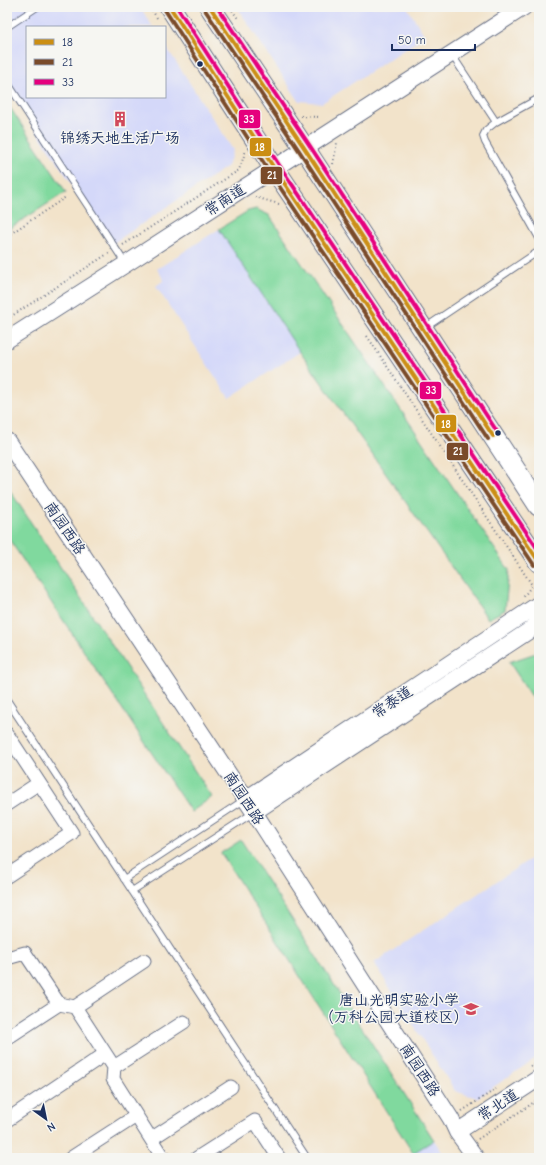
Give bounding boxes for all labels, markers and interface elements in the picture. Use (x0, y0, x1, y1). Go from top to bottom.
legend (26, 26, 166, 98)
scale bar (392, 26, 475, 52)
text: 50 m (398, 33, 426, 47)
text: 18 (62, 35, 73, 49)
text: 21 (62, 55, 73, 69)
unlabelled marker (195, 59, 205, 69)
text: 33 (62, 75, 74, 89)
line badge: 33 (238, 109, 261, 129)
building icon: 锦绣天地生活广场 (111, 110, 129, 128)
text: 33 (244, 113, 254, 126)
place label: 锦绣天地生活广场 (60, 129, 180, 147)
line badge: 18 (249, 137, 272, 157)
text: 18 (255, 141, 265, 154)
line badge: 21 (260, 166, 283, 185)
text: 21 (267, 169, 277, 182)
street label: 常南道 (201, 180, 249, 220)
line badge: 33 (419, 381, 442, 400)
text: 33 (426, 384, 436, 397)
line badge: 18 (435, 414, 457, 433)
text: 18 (441, 418, 451, 431)
unlabelled marker (493, 428, 503, 438)
line badge: 21 (446, 442, 469, 461)
text: 21 (453, 445, 463, 458)
street label: 南园西路 (41, 498, 89, 558)
street label: 常泰道 (368, 682, 416, 722)
street label: 南园西路 (220, 768, 268, 828)
place label: 唐山光明实验小学 (万科公园大道校区) (329, 991, 459, 1026)
school or university icon: 唐山光明实验小学 (万科公园大道校区) (462, 1000, 480, 1018)
street label: 南园西路 (396, 1040, 444, 1100)
street label: 常北道 (474, 1085, 522, 1125)
north arrow (26, 1099, 66, 1139)
text: N (45, 1120, 58, 1134)

